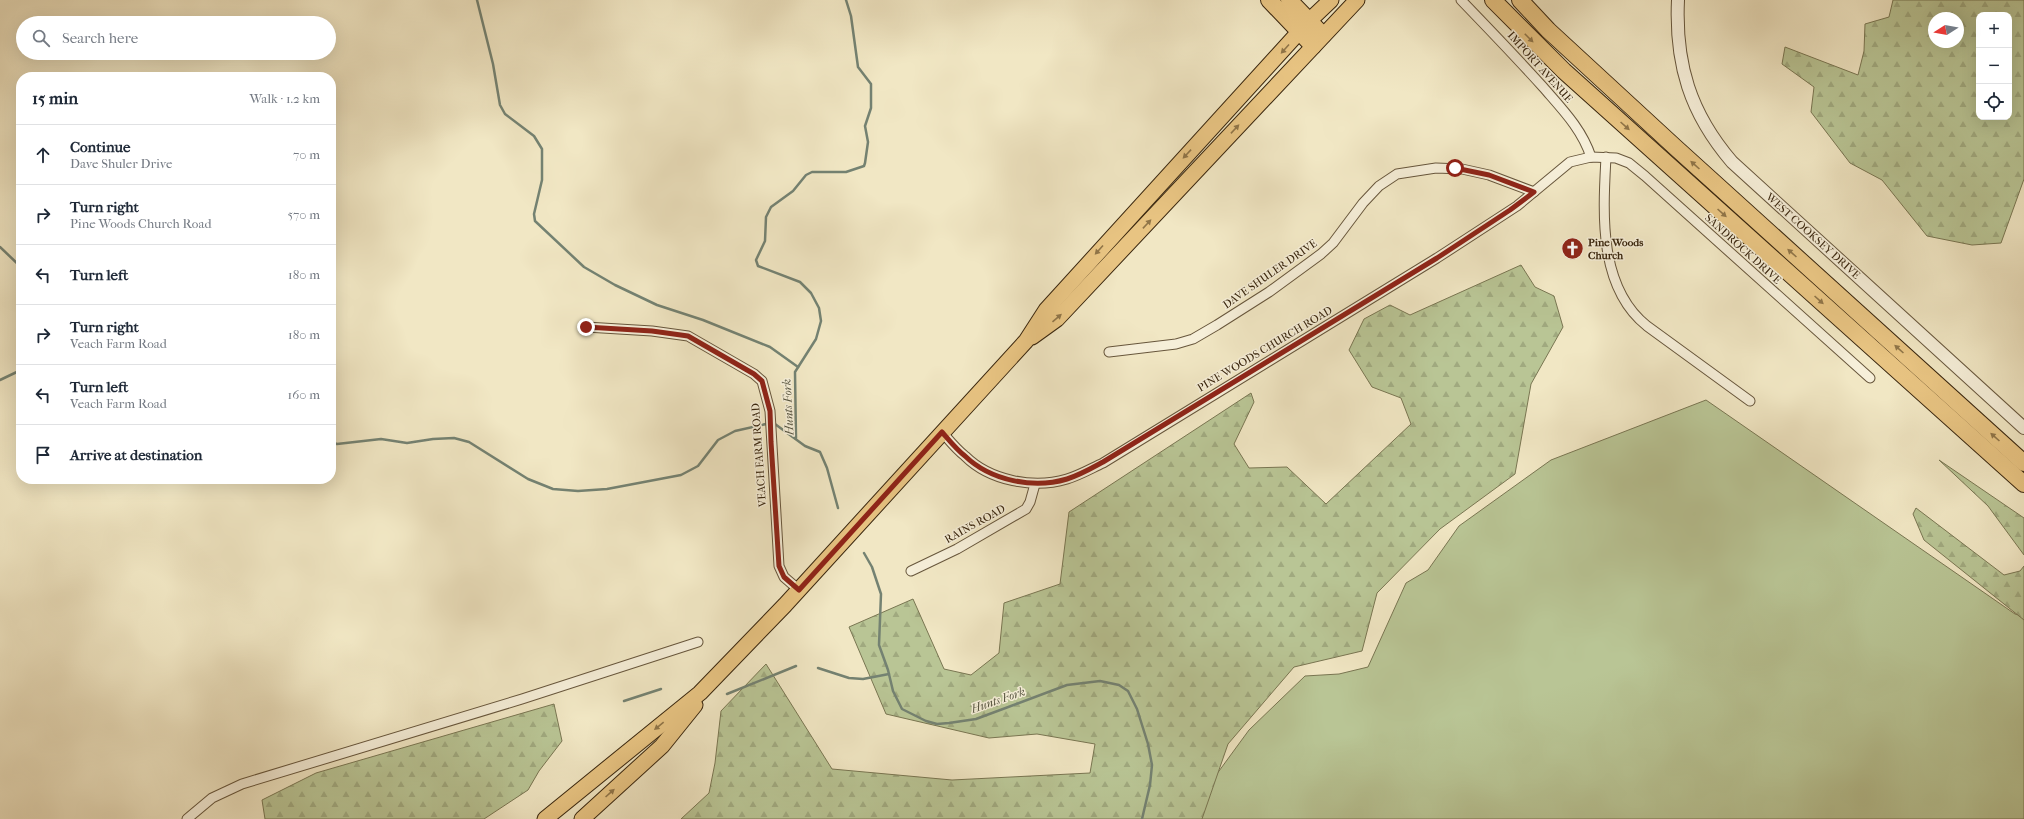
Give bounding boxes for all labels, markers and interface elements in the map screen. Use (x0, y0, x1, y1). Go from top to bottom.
north arrow (1928, 12, 1964, 48)
map controls (1976, 12, 2012, 120)
button: + (1976, 12, 2012, 48)
search box (16, 16, 336, 60)
icon: search (30, 27, 52, 49)
text: Search here (62, 29, 138, 47)
street label: IMPORT AVENUE (1505, 29, 1575, 105)
one-way arrow (1524, 33, 1534, 43)
one-way arrow (1280, 43, 1289, 54)
button: − (1976, 48, 2012, 84)
button: locate (1976, 84, 2012, 120)
text: 15 min (32, 88, 78, 108)
text: Walk · 1.2 km (250, 91, 320, 106)
one-way arrow (1620, 121, 1630, 131)
one-way arrow (1230, 124, 1239, 133)
text: Continue (70, 138, 130, 156)
icon: ahead (32, 144, 54, 166)
text: 70 m (293, 147, 320, 162)
one-way arrow (1183, 150, 1192, 159)
text: Dave Shuler Drive (70, 156, 172, 171)
route start (1446, 159, 1464, 177)
one-way arrow (1690, 161, 1701, 170)
street label: WEST COOKSEY DRIVE (1762, 190, 1863, 282)
text: Turn right (70, 198, 139, 216)
icon: right (32, 204, 54, 226)
text: 570 m (287, 207, 320, 222)
one-way arrow (1717, 208, 1726, 217)
street label: SANDROCK DRIVE (1702, 211, 1784, 287)
text: Pine Woods Church Road (70, 216, 212, 231)
one-way arrow (1142, 219, 1151, 229)
church icon: Pine Woods Church (1560, 235, 1586, 261)
street label: DAVE SHULER DRIVE (1220, 236, 1320, 311)
place label: Pine Woods Church (1588, 236, 1643, 262)
one-way arrow (1095, 245, 1104, 256)
one-way arrow (1787, 248, 1797, 257)
icon: left (32, 264, 54, 286)
text: Turn left (70, 266, 128, 284)
text: 180 m (288, 267, 320, 282)
one-way arrow (1814, 295, 1824, 304)
street label: PINE WOODS CHURCH ROAD (1195, 304, 1335, 394)
one-way arrow (1052, 314, 1063, 323)
text: Turn right (70, 318, 139, 336)
route end (577, 318, 595, 336)
icon: right (32, 324, 54, 346)
text: 180 m (288, 327, 320, 342)
text: Veach Farm Road (70, 336, 167, 351)
one-way arrow (1893, 345, 1904, 354)
text: Turn left (70, 378, 128, 396)
water label: Hunts Fork (780, 378, 797, 437)
icon: left (32, 384, 54, 406)
text: 160 m (288, 387, 320, 402)
text: Veach Farm Road (70, 396, 167, 411)
street label: VEACH FARM ROAD (749, 403, 769, 508)
one-way arrow (1990, 432, 2000, 441)
icon: arrive (32, 444, 54, 466)
text: Arrive at destination (70, 446, 202, 464)
street label: RAINS ROAD (942, 502, 1008, 546)
water label: Hunts Fork (968, 684, 1027, 716)
one-way arrow (654, 722, 664, 731)
one-way arrow (605, 788, 616, 797)

